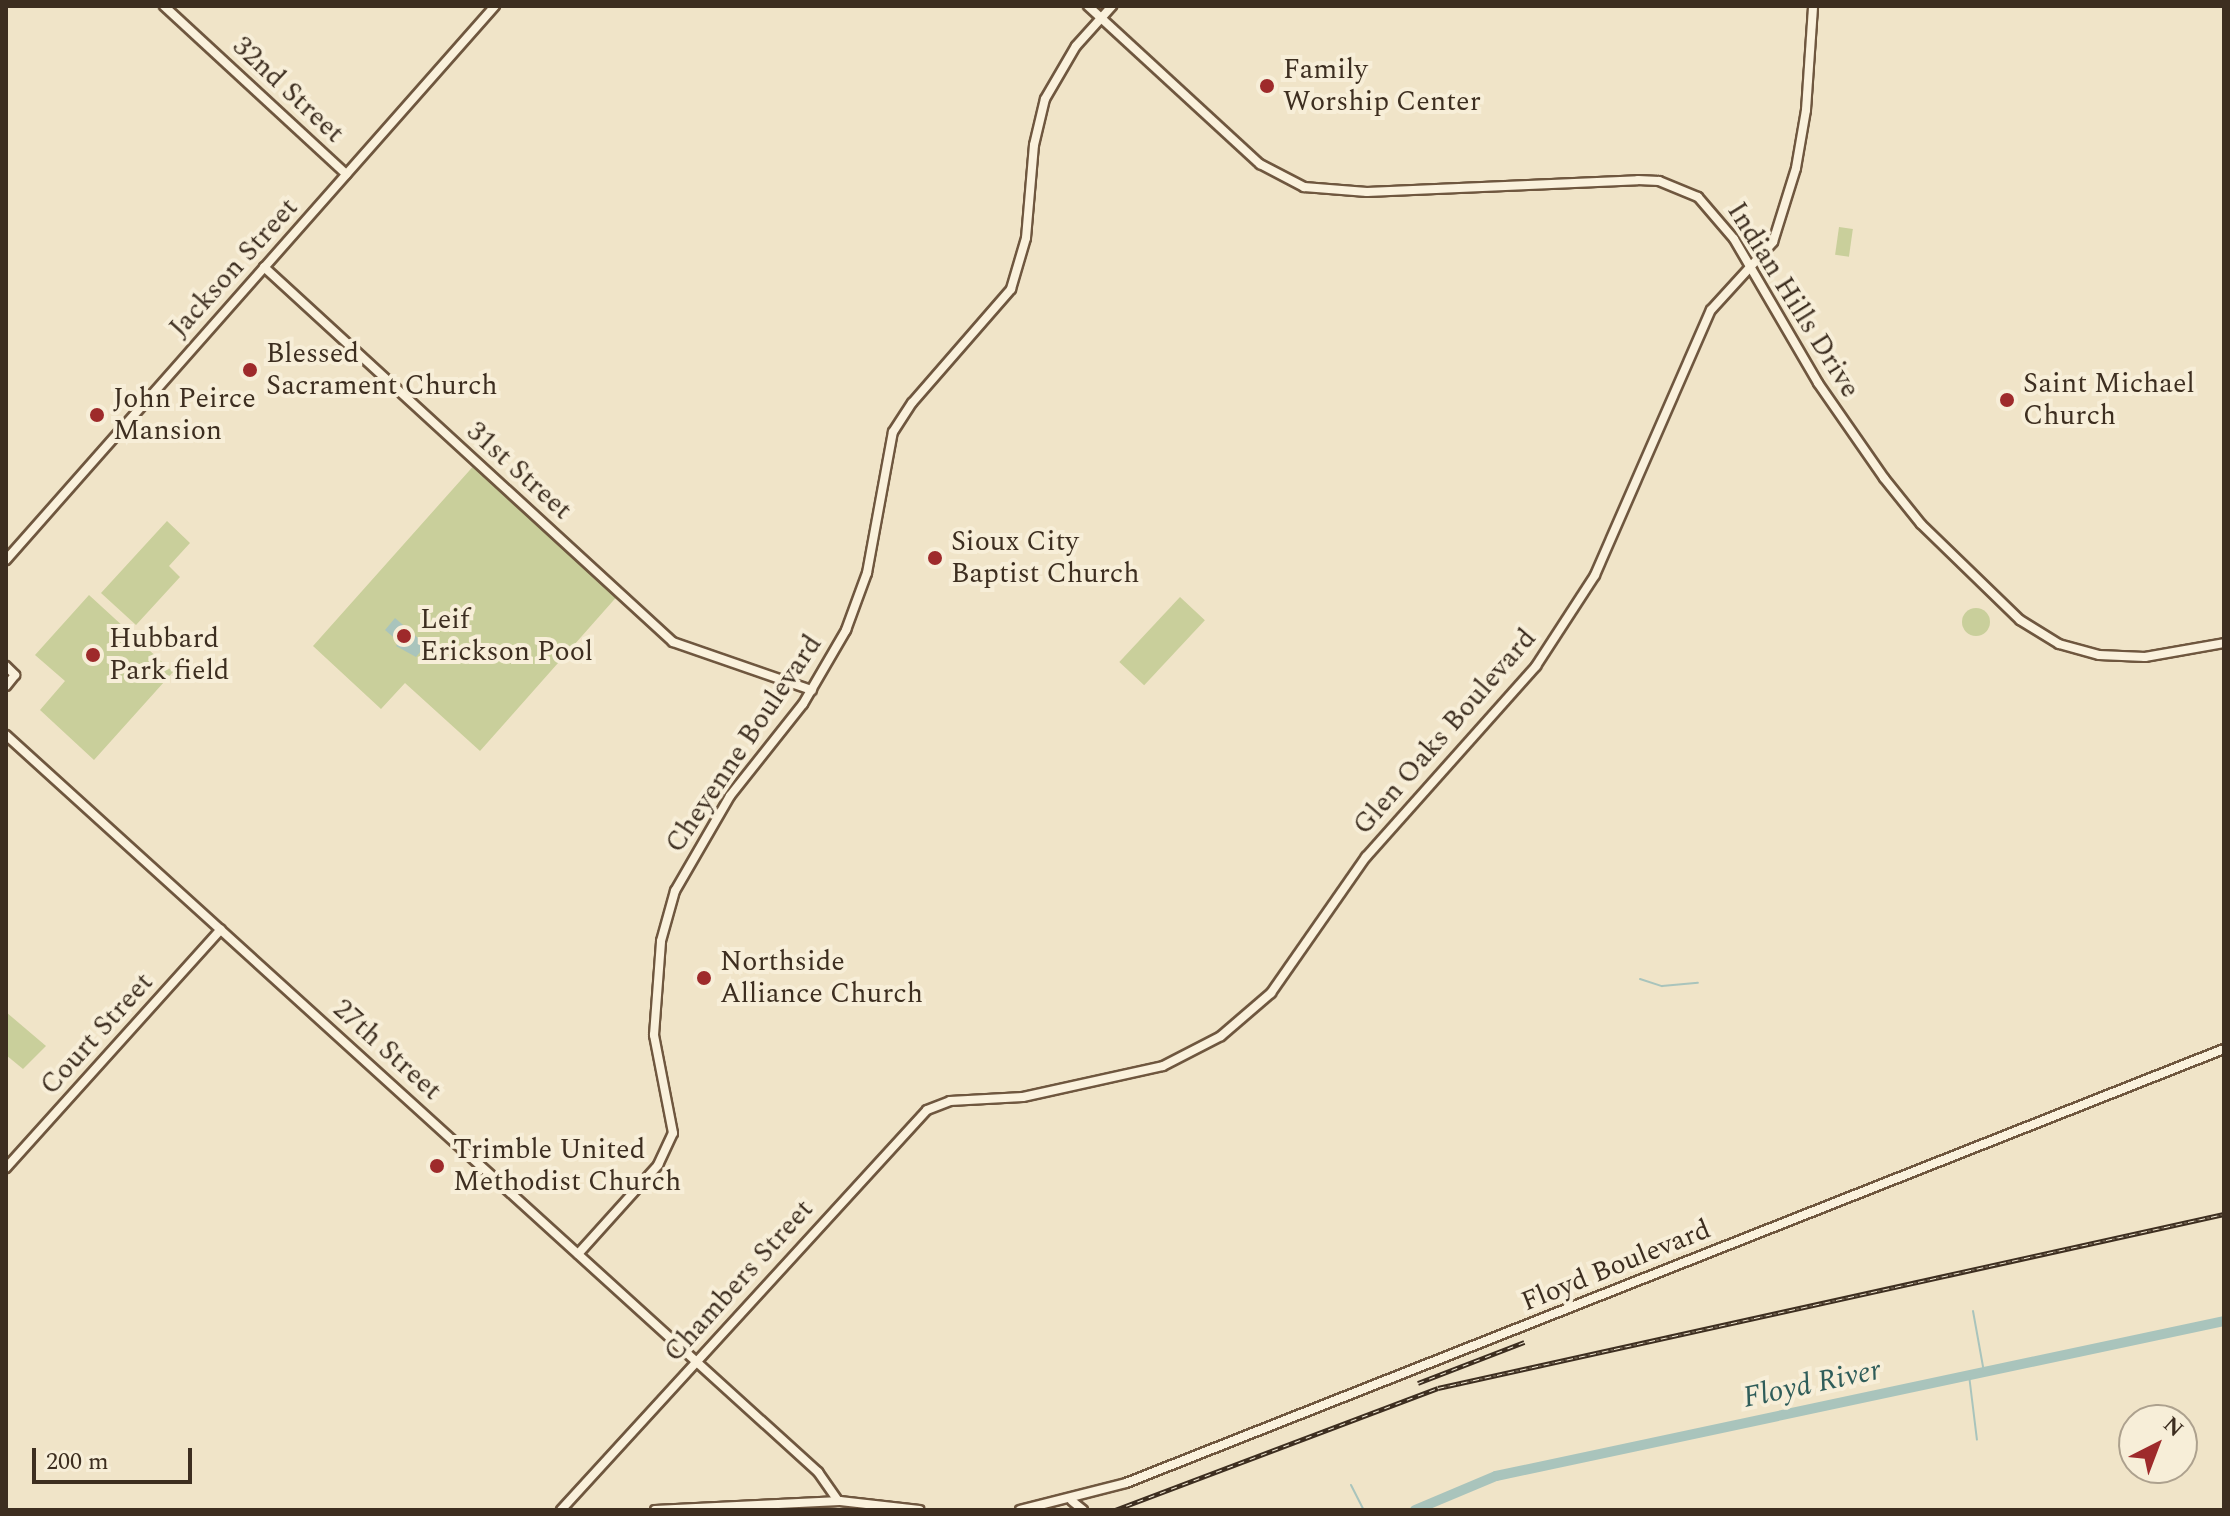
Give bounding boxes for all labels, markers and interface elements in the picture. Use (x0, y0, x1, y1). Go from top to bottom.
street label: 32nd Street (225, 30, 351, 150)
place label: Family Worship Center (1283, 53, 1481, 119)
marker: Family Worship Center (1258, 77, 1276, 95)
street label: Jackson Street (163, 191, 305, 345)
street label: Indian Hills Drive (1719, 196, 1867, 404)
place label: Blessed Sacrament Church (266, 337, 498, 403)
marker: Blessed Sacrament Church (241, 361, 259, 379)
place label: Saint Michael Church (2023, 367, 2195, 433)
place label: John Peirce Mansion (113, 382, 256, 448)
marker: Saint Michael Church (1998, 391, 2016, 409)
marker: John Peirce Mansion (88, 406, 106, 424)
street label: 31st Street (459, 415, 579, 527)
place label: Sioux City Baptist Church (951, 525, 1140, 591)
marker: Sioux City Baptist Church (926, 549, 944, 567)
place label: Leif Erickson Pool (420, 603, 593, 669)
place label: Hubbard Park field (109, 622, 230, 688)
street label: Glen Oaks Boulevard (1346, 622, 1544, 842)
marker: Leif Erickson Pool (395, 627, 413, 645)
street label: Cheyenne Boulevard (659, 629, 829, 859)
marker: Hubbard Park field (84, 646, 102, 664)
place label: Northside Alliance Church (720, 945, 923, 1011)
street label: Court Street (33, 966, 161, 1102)
marker: Northside Alliance Church (695, 969, 713, 987)
street label: 27th Street (326, 992, 448, 1108)
place label: Trimble United Methodist Church (453, 1133, 681, 1199)
marker: Trimble United Methodist Church (428, 1157, 446, 1175)
street label: Chambers Street (657, 1193, 821, 1369)
street label: Floyd Boulevard (1516, 1213, 1716, 1319)
water label: Floyd River (1740, 1352, 1884, 1416)
north arrow (2118, 1404, 2198, 1484)
text: N (2155, 1409, 2191, 1446)
scale bar (36, 1432, 196, 1482)
text: 200 m (46, 1444, 109, 1480)

